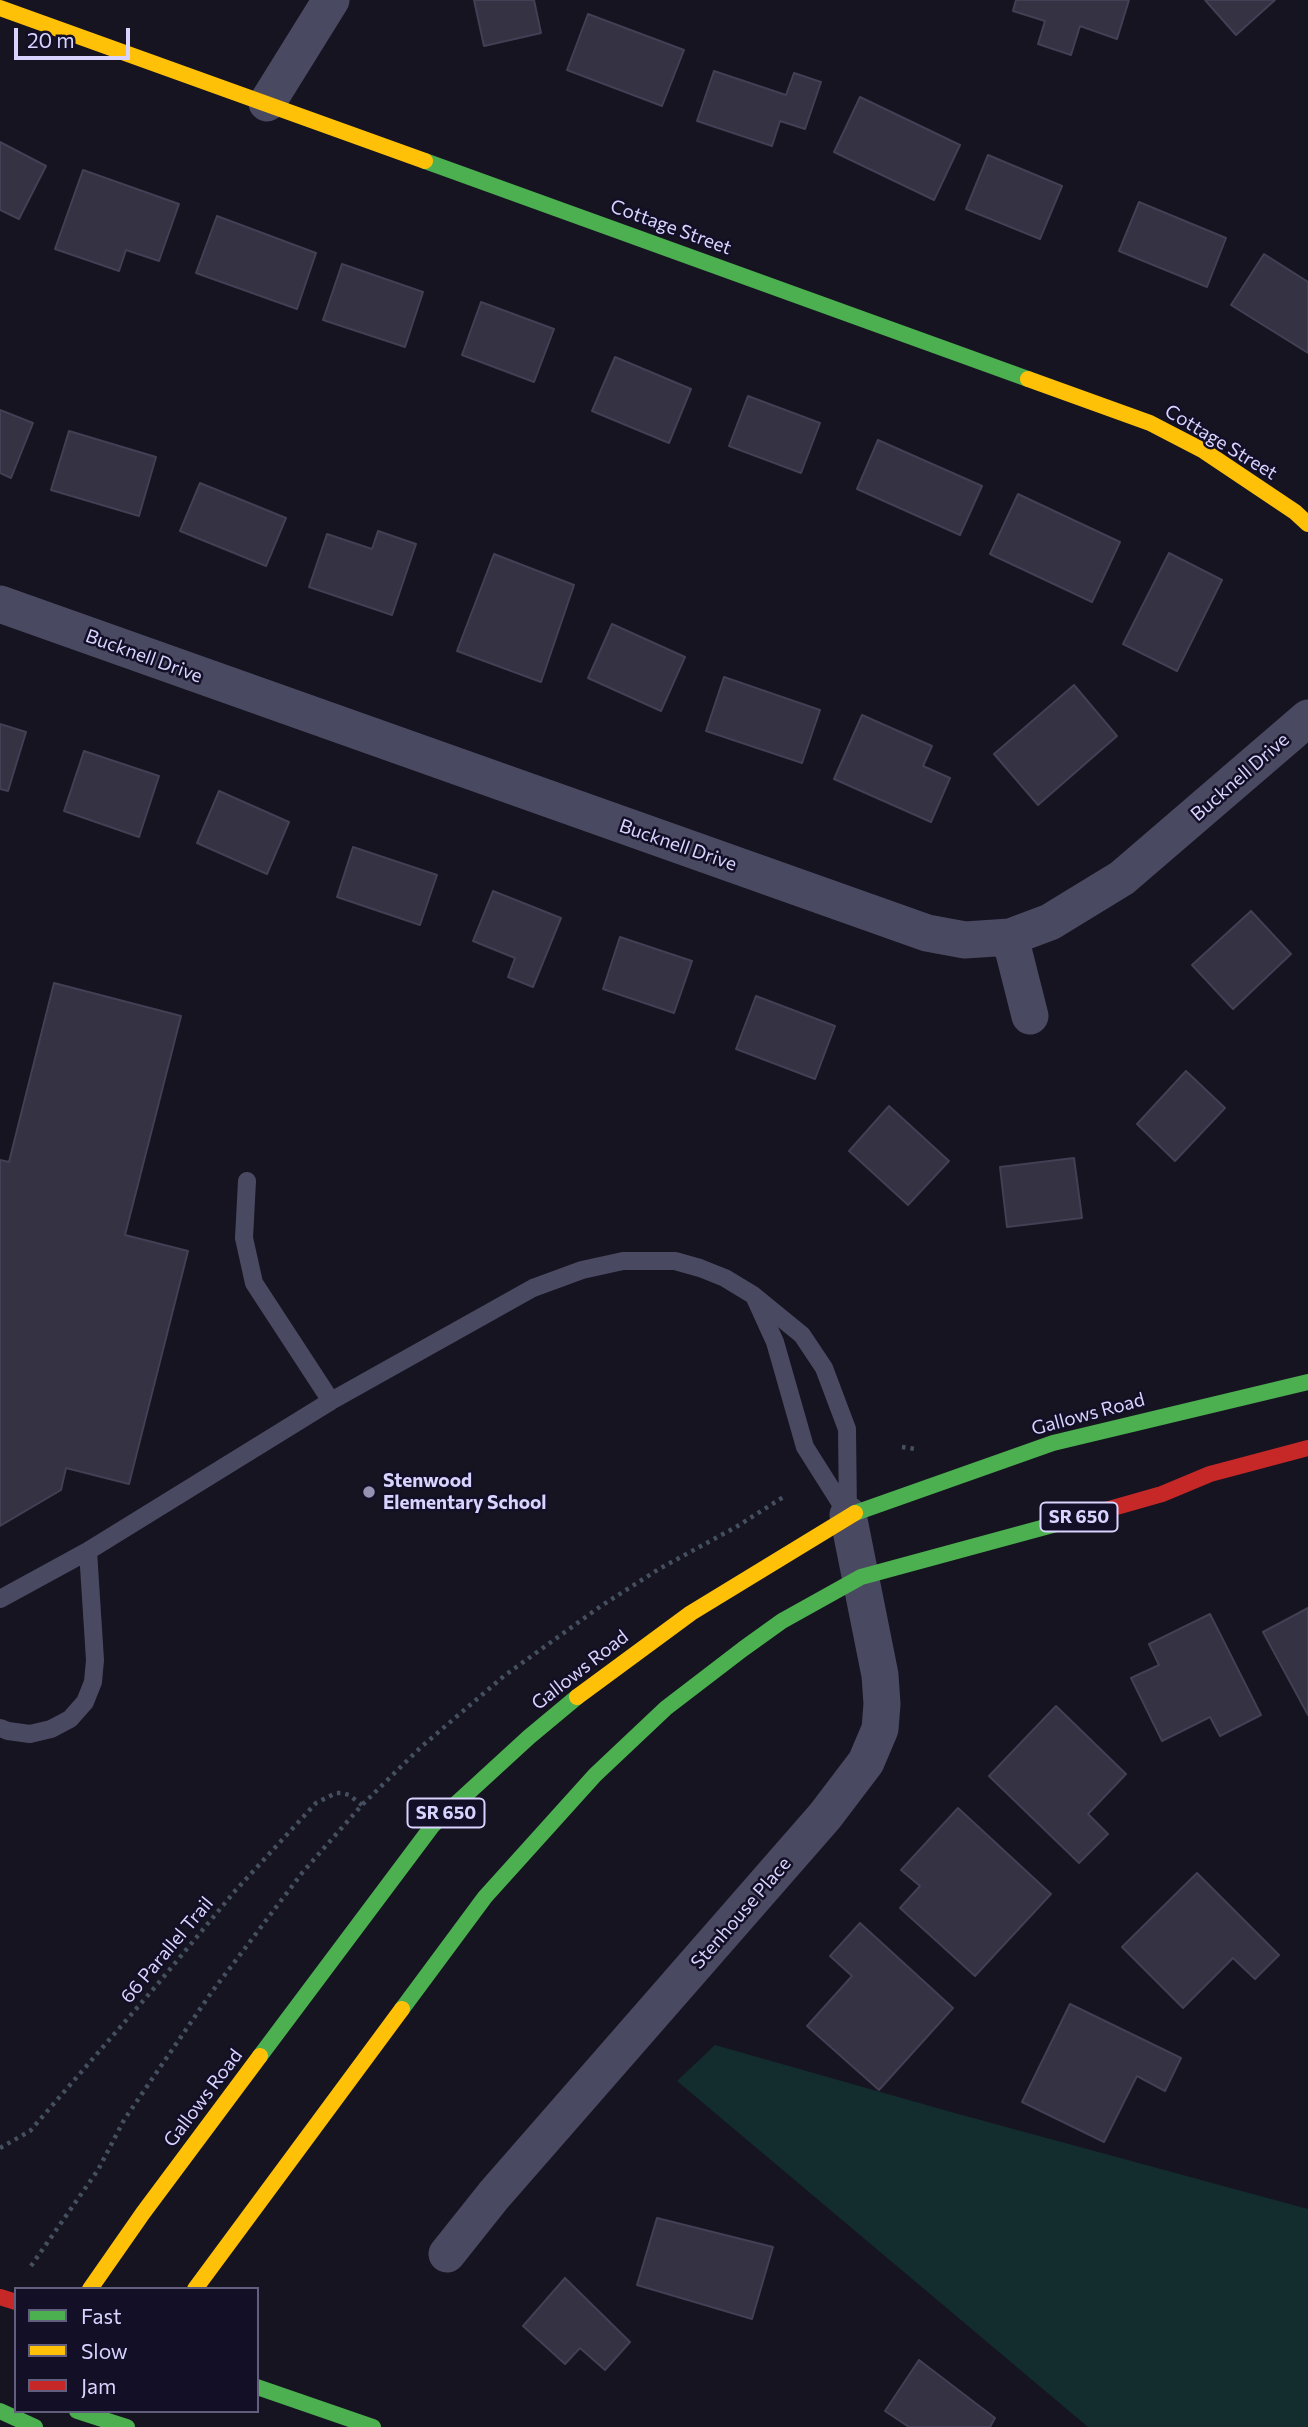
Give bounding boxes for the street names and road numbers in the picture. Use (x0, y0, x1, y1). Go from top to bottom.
street label: Cottage Street (607, 195, 735, 259)
street label: Cottage Street (1161, 399, 1281, 485)
street label: Bucknell Drive (82, 624, 206, 688)
street label: Bucknell Drive (1186, 728, 1294, 826)
street label: Bucknell Drive (616, 814, 740, 876)
street label: Gallows Road (1029, 1388, 1147, 1440)
road number: SR 650 (1040, 1502, 1118, 1532)
street label: Gallows Road (527, 1625, 633, 1715)
road number: SR 650 (408, 1798, 485, 1828)
street label: Stenhouse Place (686, 1852, 796, 1974)
street label: 66 Parallel Trail (116, 1892, 218, 2008)
street label: Gallows Road (159, 2045, 247, 2151)

